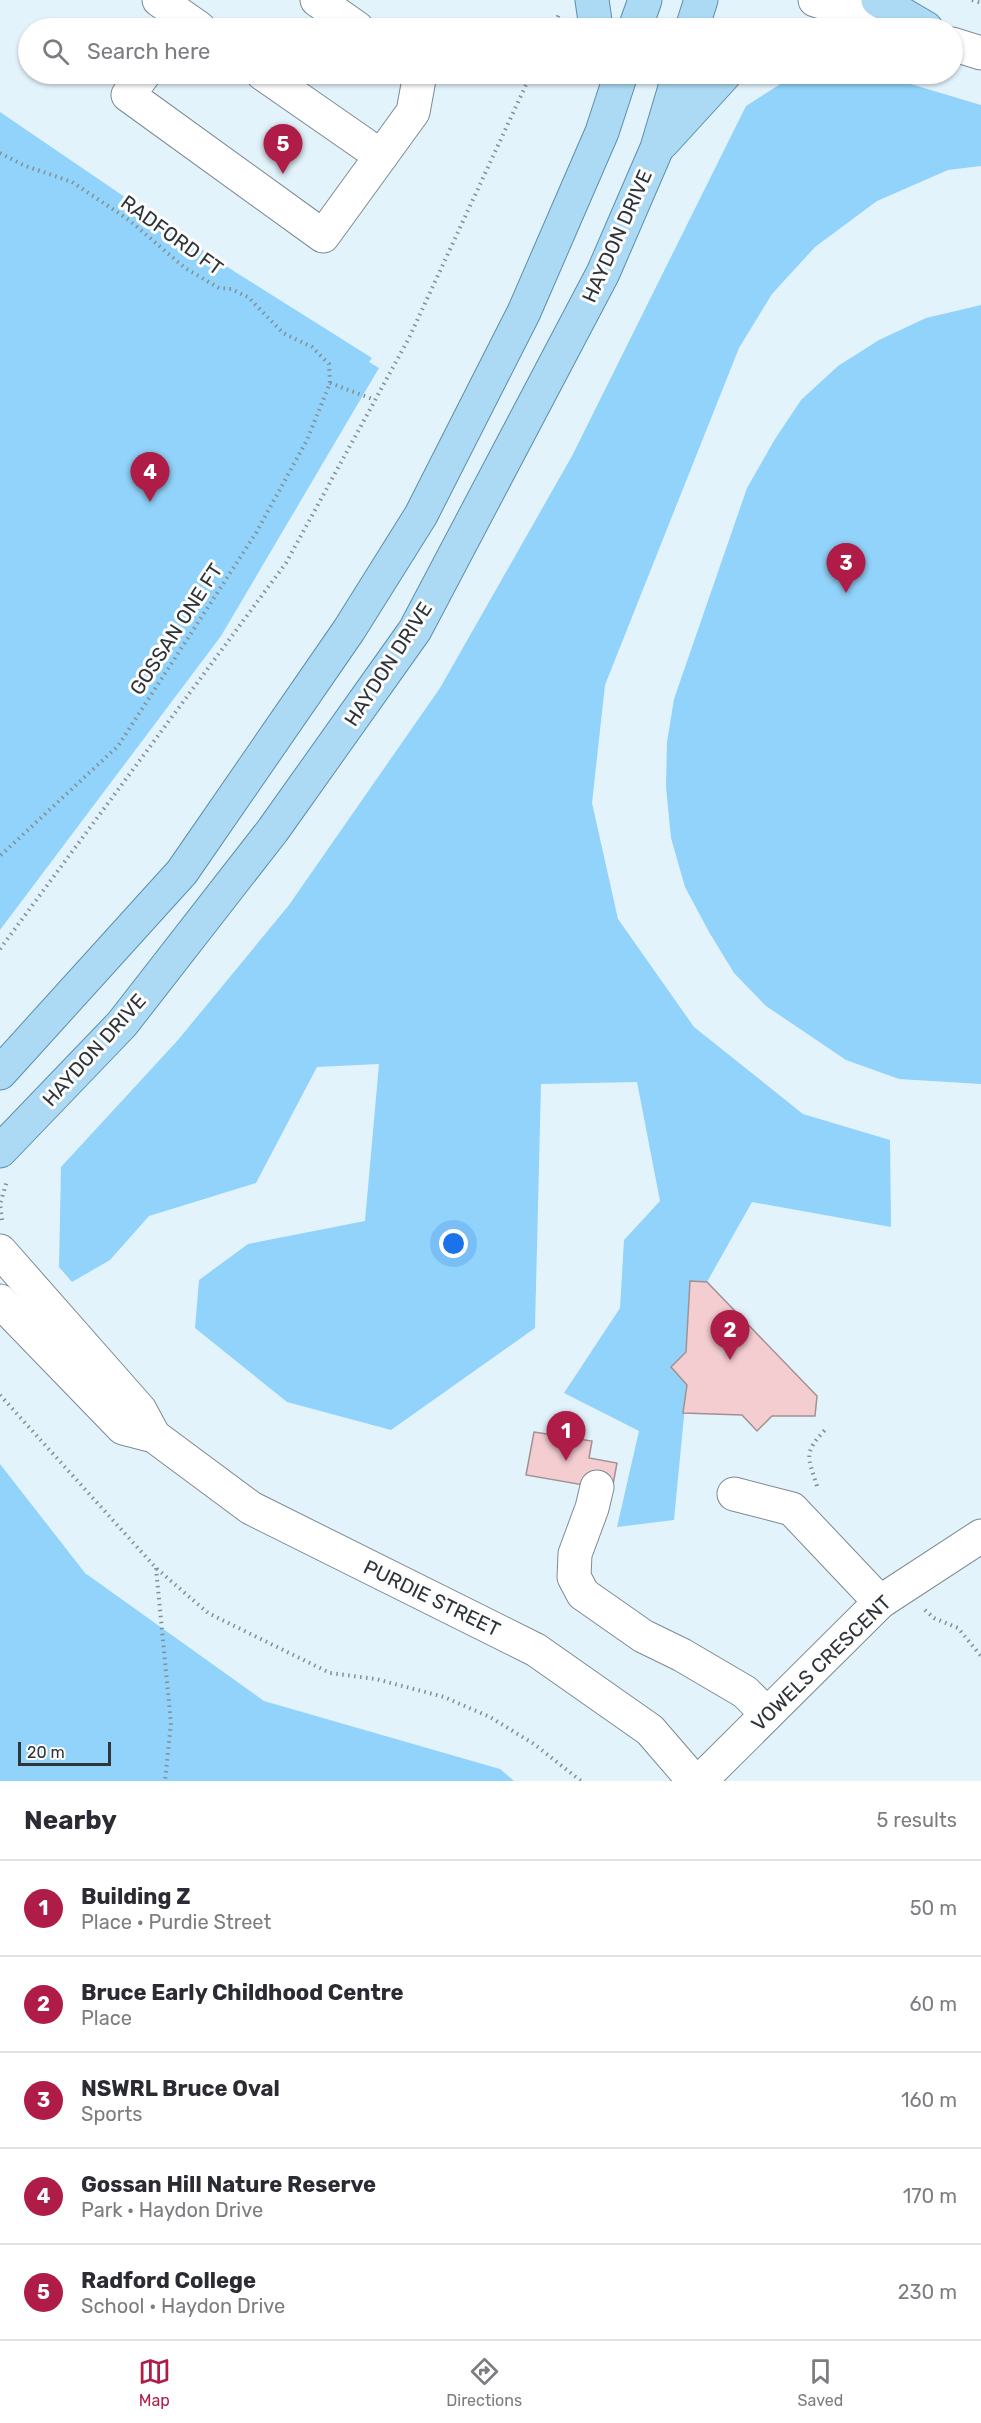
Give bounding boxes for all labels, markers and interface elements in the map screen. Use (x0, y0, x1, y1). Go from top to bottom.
search box (18, 18, 963, 84)
icon: search (39, 35, 72, 68)
text: Search here (87, 38, 210, 65)
pin: 5 (264, 124, 302, 174)
street label: HAYDON DRIVE (577, 166, 657, 306)
street label: RADFORD FT (116, 190, 228, 280)
pin: 4 (130, 452, 170, 502)
pin: 3 (826, 544, 866, 593)
street label: GOSSAN ONE FT (125, 558, 228, 699)
street label: HAYDON DRIVE (339, 598, 437, 730)
street label: HAYDON DRIVE (37, 989, 151, 1111)
your location (439, 1229, 468, 1258)
pin: 2 (710, 1310, 750, 1360)
pin: 1 (546, 1412, 586, 1461)
street label: PURDIE STREET (360, 1555, 505, 1642)
street label: VOWELS CRESCENT (746, 1590, 896, 1736)
scale bar (18, 1739, 111, 1766)
text: 20 m (27, 1743, 65, 1762)
text: Nearby (24, 1805, 117, 1836)
text: 5 results (876, 1808, 957, 1832)
text: Building Z (81, 1883, 190, 1910)
text: 1 (39, 1896, 48, 1920)
text: 50 m (910, 1896, 957, 1920)
text: Place · Purdie Street (81, 1910, 271, 1934)
text: Bruce Early Childhood Centre (81, 1979, 404, 2006)
text: 2 (37, 1992, 50, 2016)
text: 60 m (910, 1992, 957, 2016)
text: Place (81, 2006, 132, 2030)
text: NSWRL Bruce Oval (81, 2075, 280, 2102)
text: 3 (37, 2088, 50, 2112)
text: 160 m (901, 2088, 957, 2112)
text: Sports (81, 2102, 142, 2126)
text: Gossan Hill Nature Reserve (81, 2171, 376, 2198)
text: 4 (37, 2184, 50, 2208)
text: 170 m (903, 2184, 957, 2208)
text: Park · Haydon Drive (81, 2198, 263, 2222)
text: Radford College (81, 2267, 256, 2294)
text: 5 (37, 2280, 50, 2304)
text: 230 m (898, 2280, 957, 2304)
text: School · Haydon Drive (81, 2294, 285, 2318)
tab: Map (138, 2355, 171, 2410)
tab: Directions (446, 2355, 522, 2410)
tab: Saved (798, 2355, 843, 2410)

